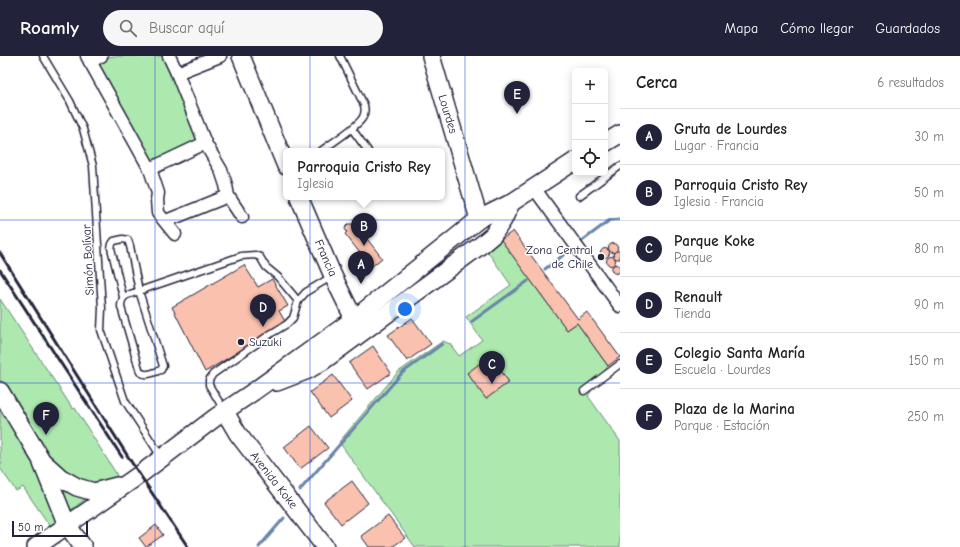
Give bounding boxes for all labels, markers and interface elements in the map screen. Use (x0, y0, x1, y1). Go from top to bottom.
search box (103, 10, 383, 46)
text: Roamly (20, 17, 79, 39)
icon: search (117, 17, 139, 39)
text: Buscar aquí (149, 19, 225, 37)
text: Mapa (725, 20, 758, 37)
text: Cómo llegar (780, 20, 853, 37)
text: Guardados (875, 20, 940, 37)
map controls (572, 68, 608, 176)
button: + (572, 68, 608, 104)
text: Cerca (636, 73, 678, 92)
text: 6 resultados (877, 75, 944, 90)
pin: E (504, 81, 530, 114)
street label: Lourdes (435, 93, 461, 135)
button: − (572, 104, 608, 140)
text: Gruta de Lourdes (674, 120, 787, 138)
text: A (645, 129, 653, 144)
text: 30 m (914, 129, 944, 144)
text: Lugar · Francia (674, 138, 759, 153)
button: locate (572, 140, 608, 176)
popup (283, 148, 445, 200)
text: Parroquia Cristo Rey (297, 158, 431, 176)
text: Iglesia (297, 176, 334, 191)
text: Parroquia Cristo Rey (674, 176, 807, 194)
text: B (645, 185, 653, 200)
text: 50 m (914, 185, 944, 200)
text: Iglesia · Francia (674, 194, 764, 209)
pin: B (351, 213, 377, 246)
street label: Simón Bolívar (79, 224, 97, 296)
text: Parque Koke (674, 232, 755, 250)
street label: Francia (312, 237, 340, 279)
text: C (645, 241, 653, 256)
text: 80 m (914, 241, 944, 256)
place label: Zona Central de Chile (526, 243, 593, 271)
text: Parque (674, 250, 712, 265)
pin: A (348, 251, 374, 284)
marker: Zona Central de Chile (596, 252, 606, 262)
text: Renault (674, 288, 722, 306)
pin: D (250, 294, 276, 327)
text: D (645, 297, 653, 312)
text: 90 m (914, 297, 944, 312)
your location (395, 299, 415, 319)
text: Tienda (674, 306, 711, 321)
place label: Suzuki (249, 335, 282, 349)
marker: Suzuki (236, 337, 246, 347)
text: Colegio Santa María (674, 344, 805, 362)
pin: C (479, 351, 505, 384)
text: E (645, 353, 653, 368)
text: 150 m (909, 353, 944, 368)
text: Escuela · Lourdes (674, 362, 771, 377)
text: Plaza de la Marina (674, 400, 795, 418)
pin: F (33, 402, 59, 435)
text: F (645, 409, 653, 424)
text: 250 m (907, 409, 944, 424)
text: Parque · Estación (674, 418, 770, 433)
street label: Avenida Koke (247, 449, 301, 511)
scale bar (12, 519, 88, 538)
text: 50 m (18, 521, 43, 534)

